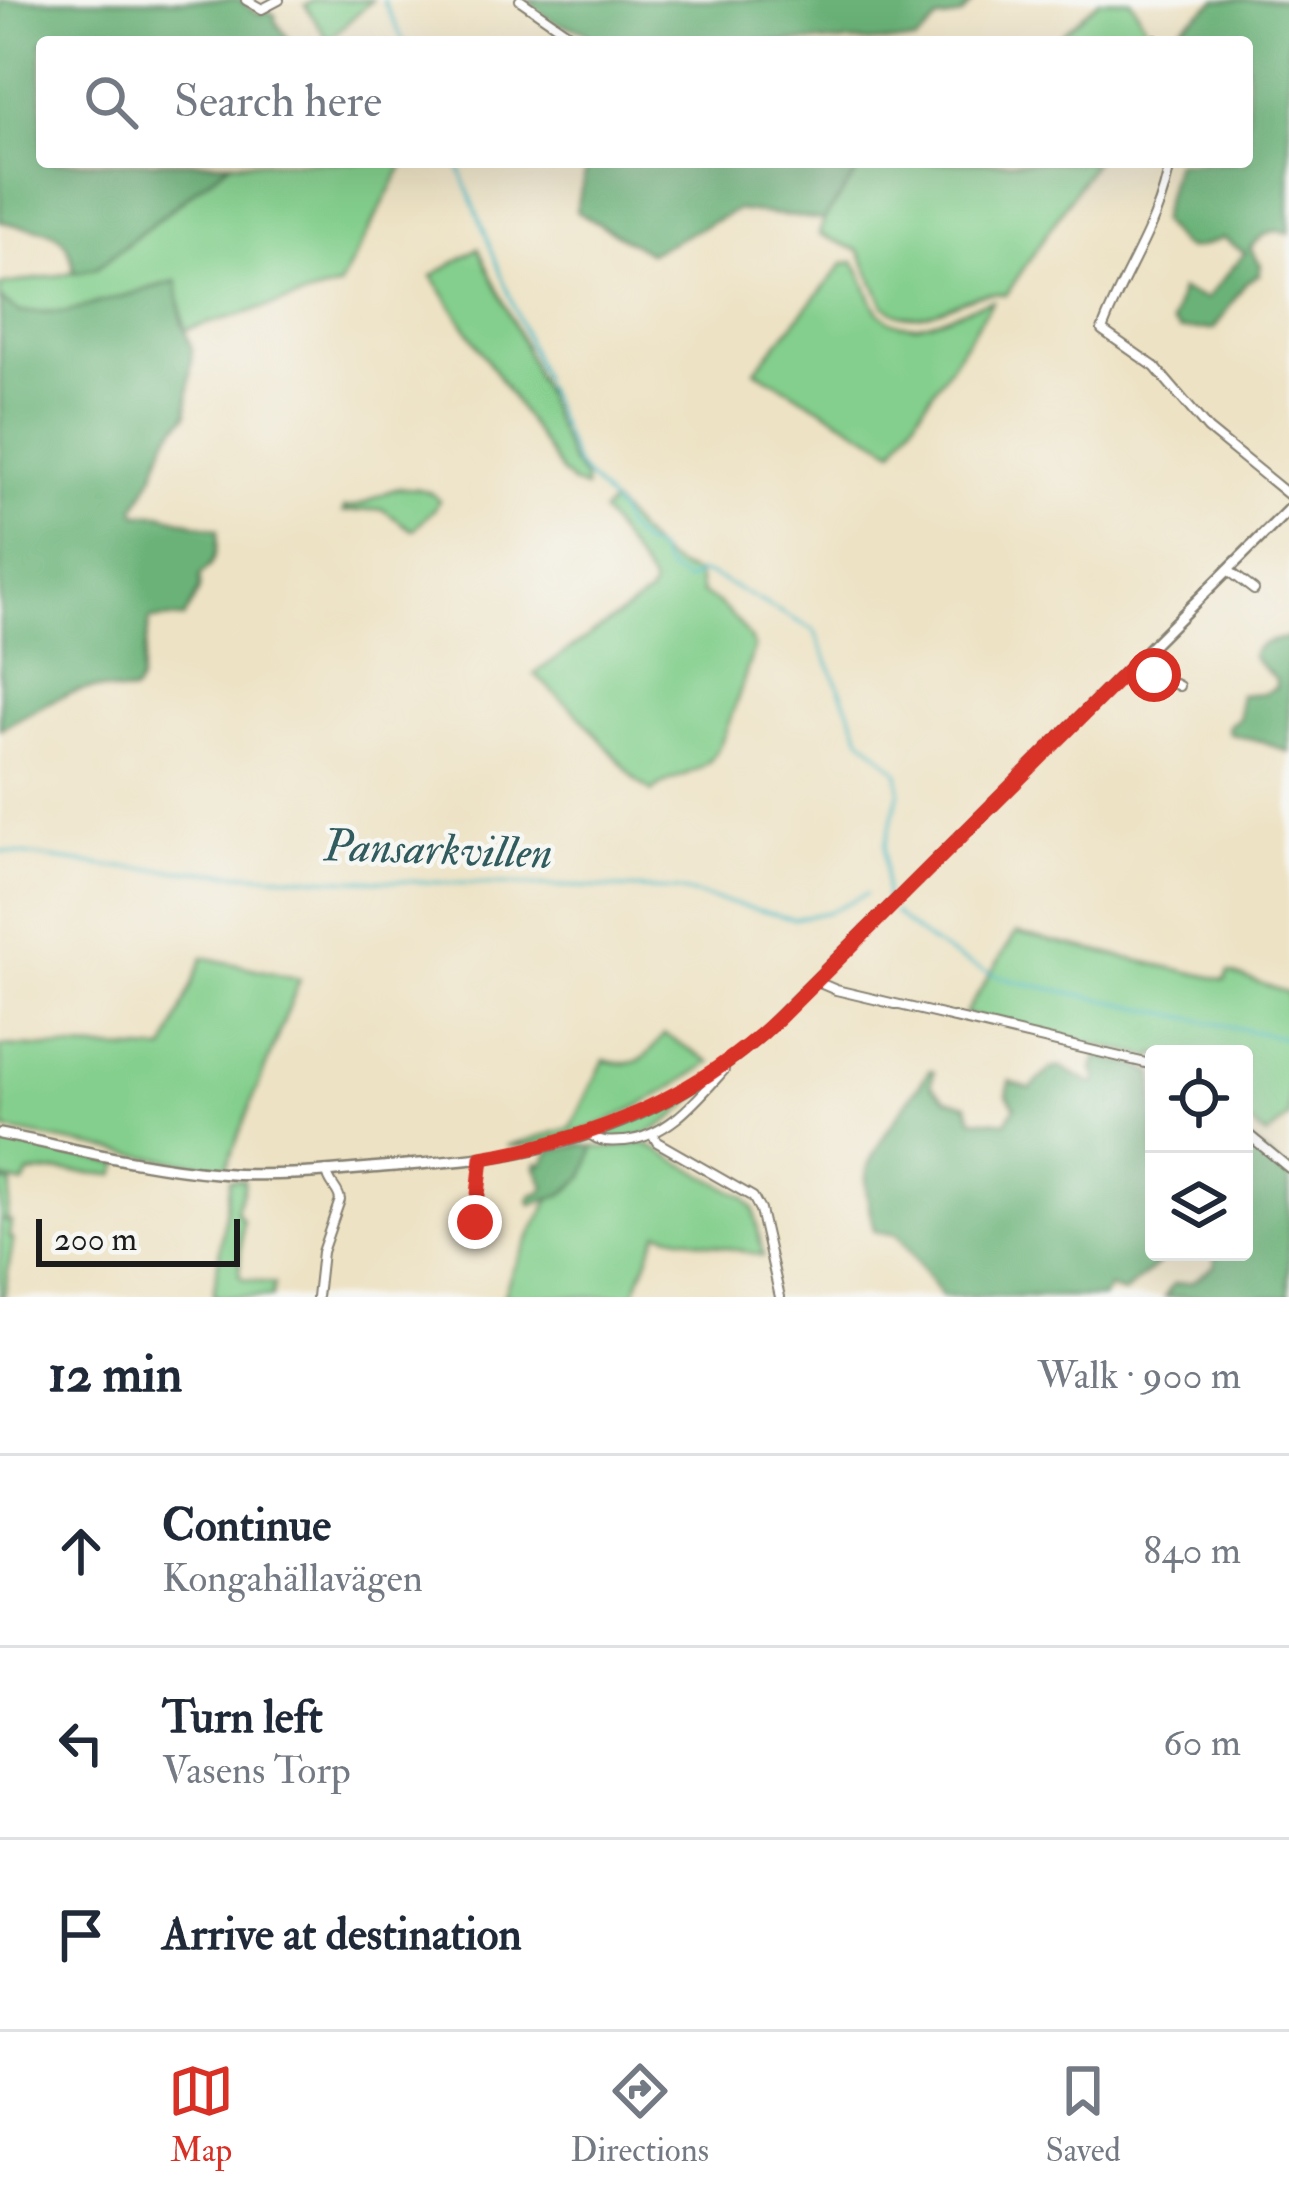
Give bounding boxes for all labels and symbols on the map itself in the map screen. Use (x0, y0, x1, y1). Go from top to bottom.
route start (1127, 648, 1181, 702)
water label: Pansarkvillen (321, 818, 554, 882)
route end (448, 1195, 502, 1249)
scale bar (36, 1213, 240, 1266)

